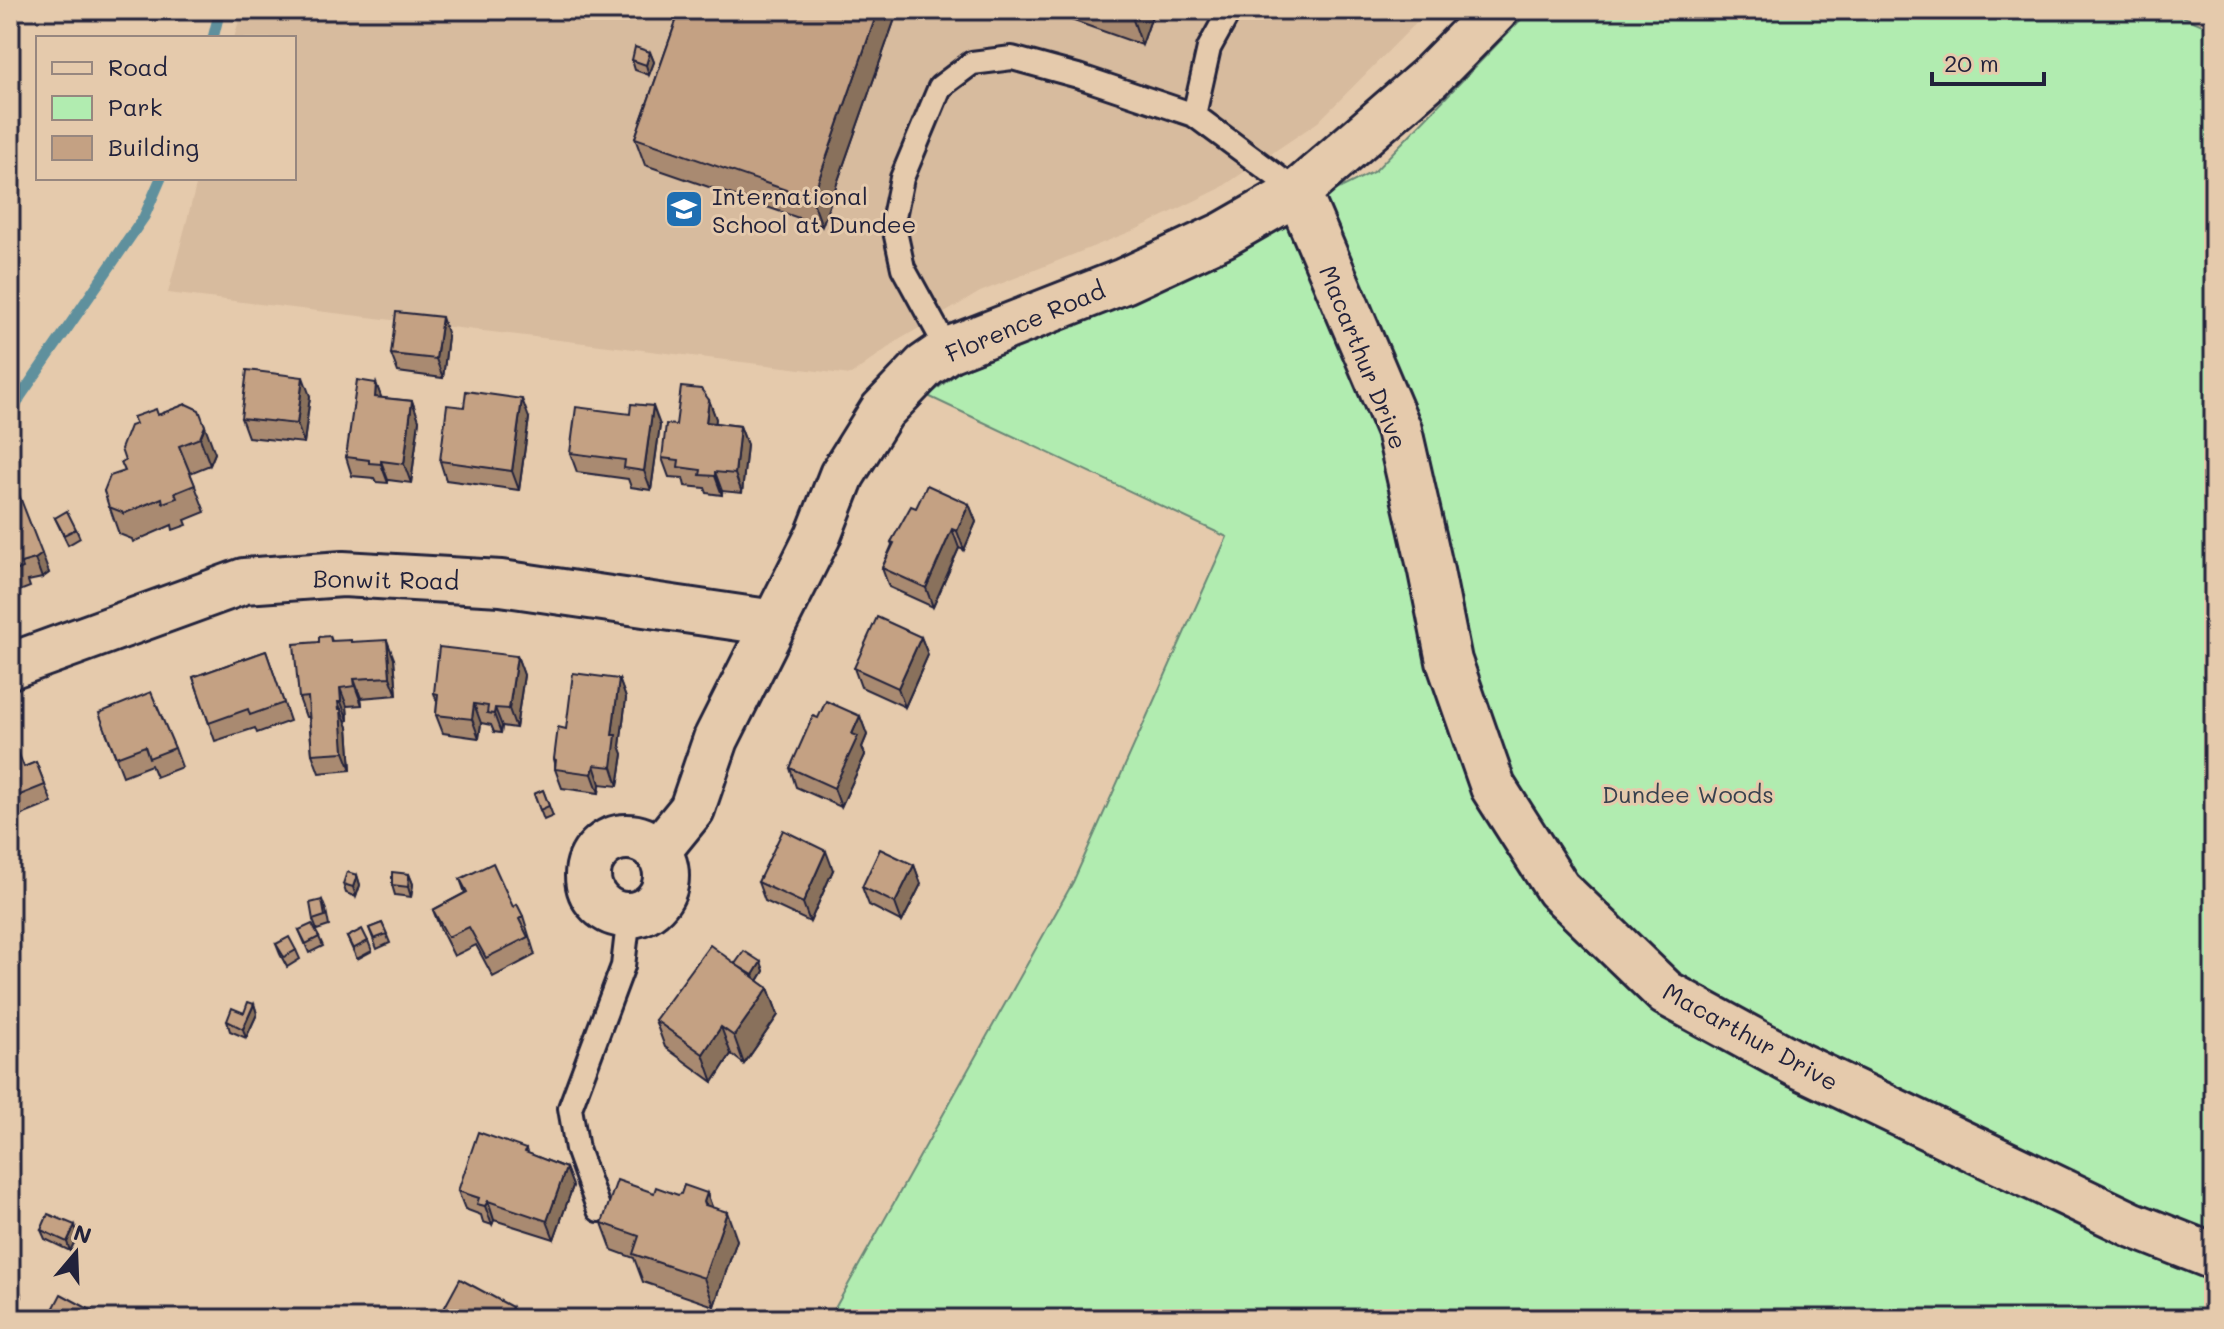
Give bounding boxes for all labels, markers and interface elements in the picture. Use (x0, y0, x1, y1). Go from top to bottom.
legend (36, 36, 296, 180)
scale bar (1932, 36, 2044, 86)
text: 20 m (1944, 47, 1999, 78)
text: Road (108, 51, 168, 82)
text: Park (108, 91, 162, 122)
text: Building (108, 131, 199, 162)
place label: International School at Dundee (712, 180, 916, 239)
school or university icon: International School at Dundee (663, 188, 705, 230)
street label: Macarthur Drive (1313, 261, 1415, 453)
street label: Florence Road (941, 273, 1109, 369)
street label: Bonwit Road (313, 562, 459, 596)
park label: Dundee Woods (1602, 778, 1774, 809)
street label: Macarthur Drive (1658, 975, 1844, 1097)
north arrow (36, 1213, 116, 1293)
text: N (70, 1217, 95, 1250)

